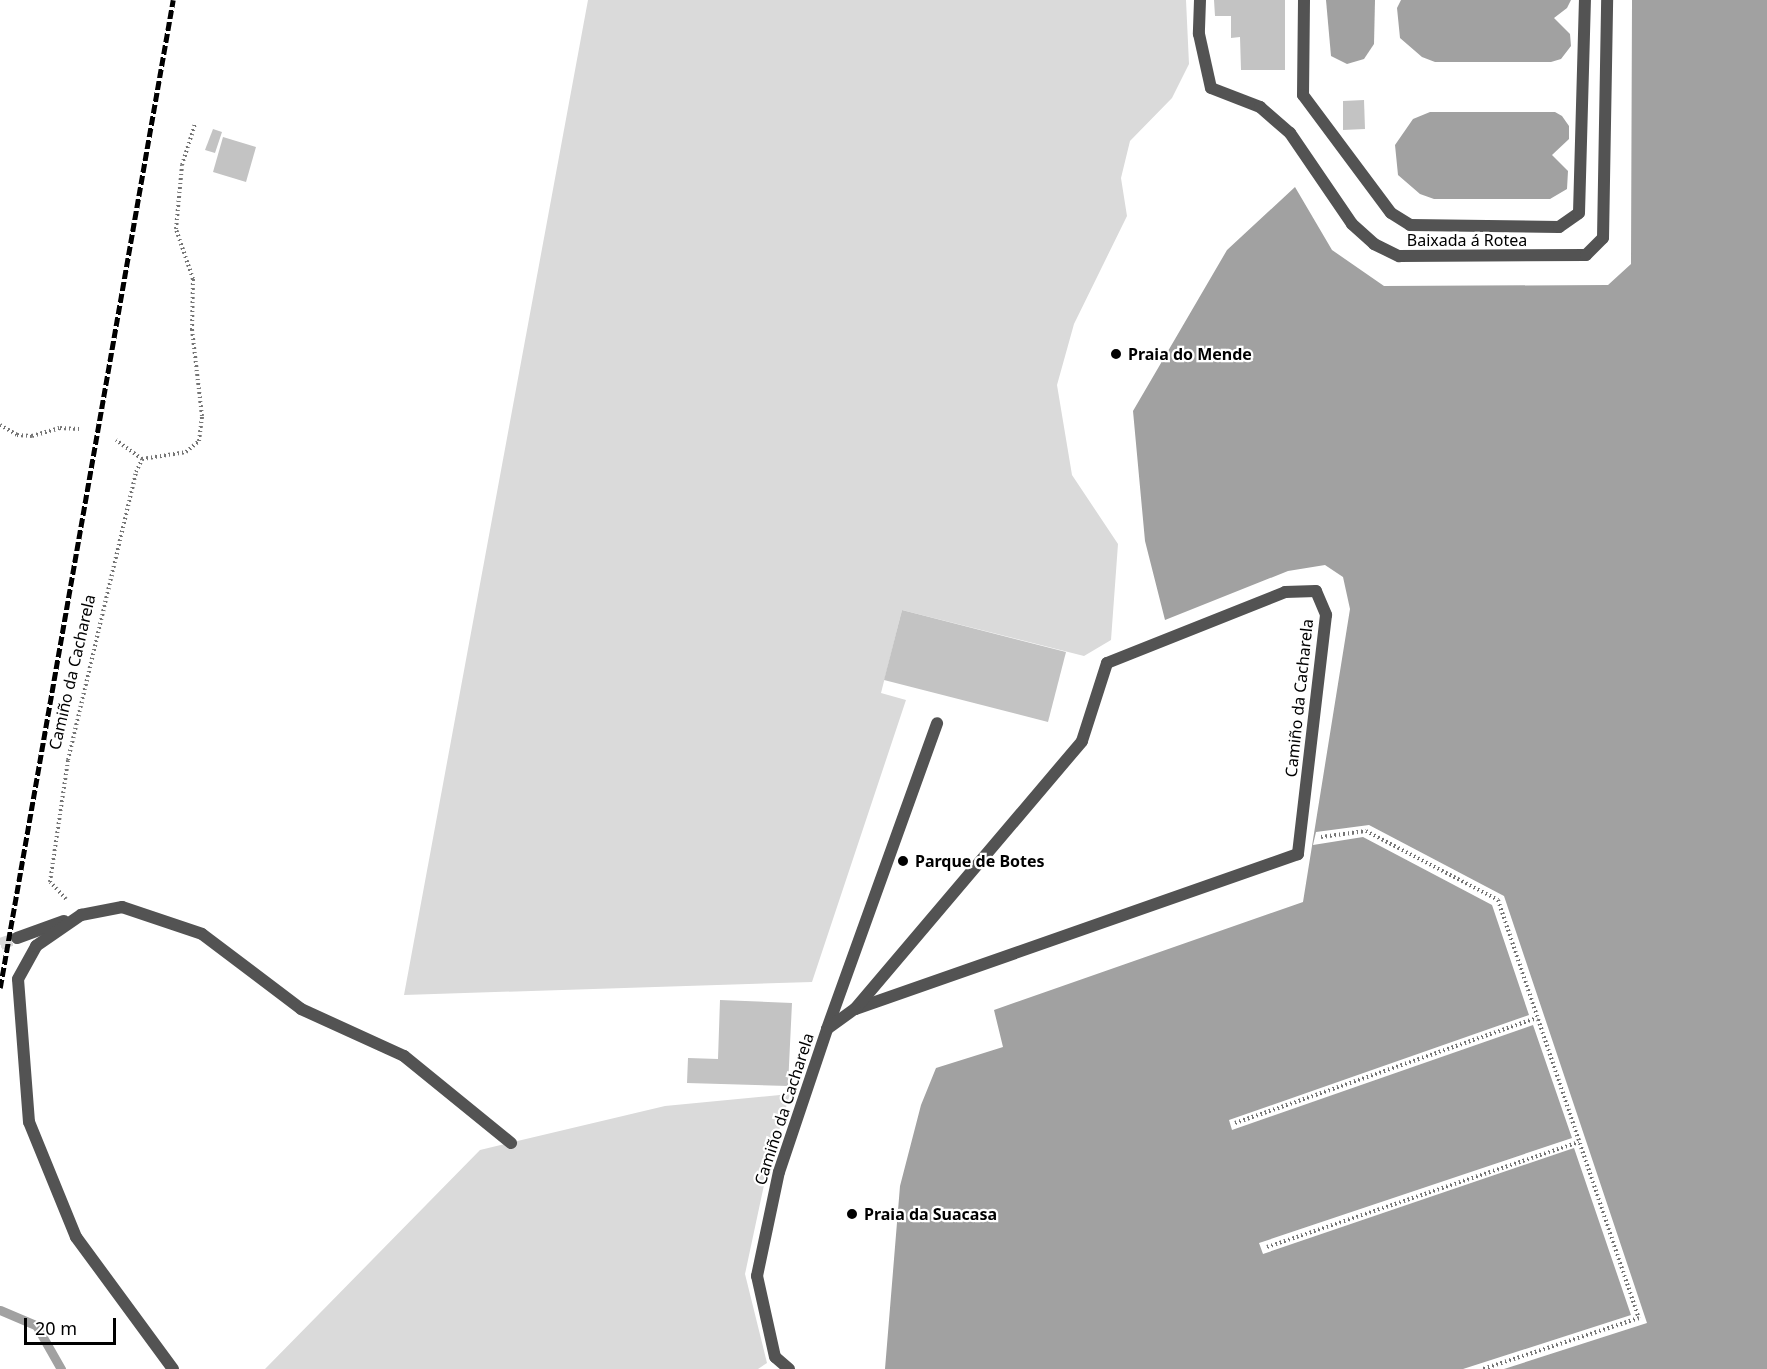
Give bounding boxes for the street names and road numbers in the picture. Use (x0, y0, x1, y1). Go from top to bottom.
street label: Baixada á Rotea (1407, 230, 1527, 250)
street label: Camiño da Cacharela (45, 592, 99, 752)
street label: Camiño da Cacharela (1281, 618, 1317, 778)
street label: Camiño da Cacharela (750, 1030, 818, 1188)

